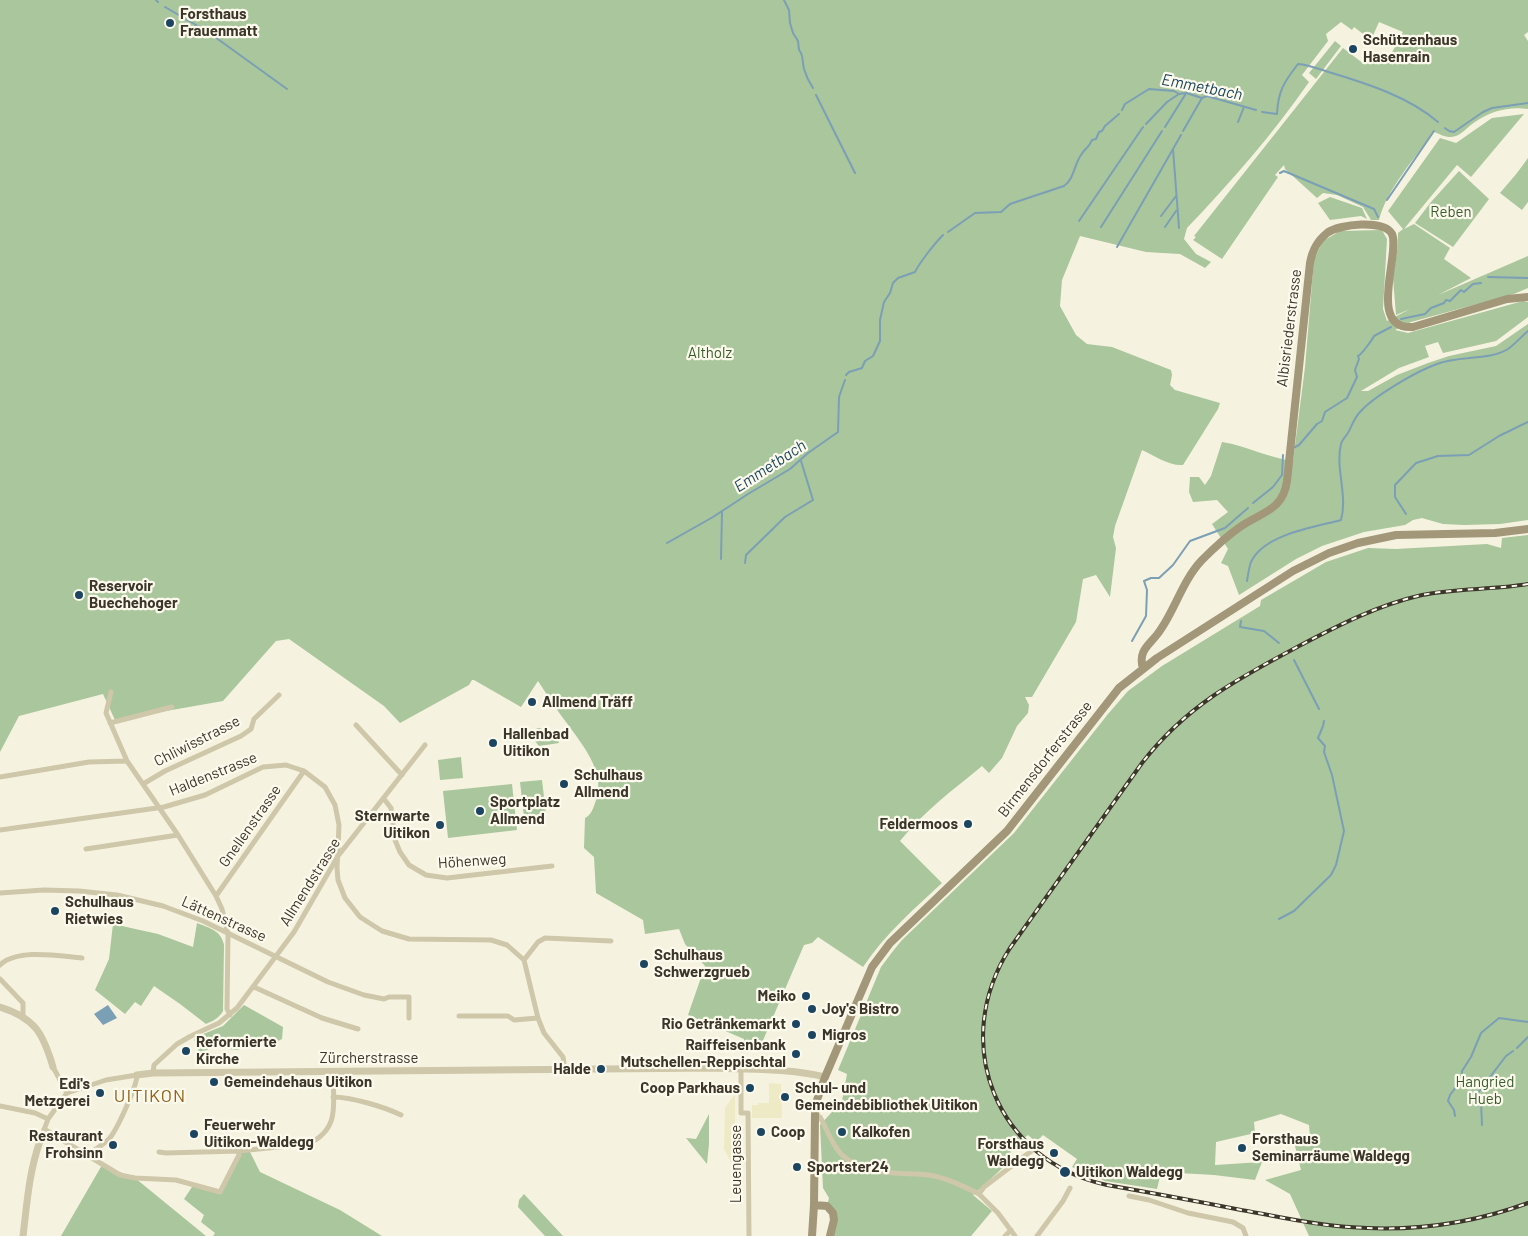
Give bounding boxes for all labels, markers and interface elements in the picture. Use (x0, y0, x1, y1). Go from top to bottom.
place label: Forsthaus Frauenmatt (180, 5, 258, 40)
marker: Forsthaus Frauenmatt (164, 17, 176, 29)
place label: Schützenhaus Hasenrain (1363, 31, 1457, 66)
marker: Schützenhaus Hasenrain (1347, 43, 1359, 55)
water label: Emmetbach (1160, 70, 1244, 104)
park label: Reben (1430, 203, 1472, 221)
street label: Albisriederstrasse (1273, 268, 1305, 388)
park label: Altholz (688, 344, 732, 362)
water label: Emmetbach (730, 436, 810, 496)
place label: Reservoir Buechehoger (89, 577, 178, 612)
marker: Reservoir Buechehoger (73, 589, 85, 601)
place label: Allmend Träff (542, 693, 633, 711)
marker: Allmend Träff (526, 696, 538, 708)
street label: Birmensdorferstrasse (994, 697, 1096, 821)
street label: Chliwisstrasse (151, 712, 243, 770)
place label: Hallenbad Uitikon (503, 725, 569, 760)
marker: Hallenbad Uitikon (487, 737, 499, 749)
street label: Haldenstrasse (166, 748, 260, 800)
place label: Schulhaus Allmend (574, 766, 643, 801)
marker: Schulhaus Allmend (558, 778, 570, 790)
street label: Gnellenstrasse (215, 781, 285, 871)
place label: Sportplatz Allmend (490, 793, 560, 828)
marker: Sportplatz Allmend (474, 805, 486, 817)
place label: Sternwarte Uitikon (355, 807, 430, 842)
place label: Feldermoos (879, 815, 958, 833)
marker: Feldermoos (962, 818, 974, 830)
marker: Sternwarte Uitikon (434, 819, 446, 831)
street label: Allmendstrasse (276, 835, 344, 929)
street label: Höhenweg (437, 850, 507, 872)
street label: Lättenstrasse (179, 892, 269, 946)
place label: Schulhaus Rietwies (65, 893, 134, 928)
marker: Schulhaus Rietwies (49, 905, 61, 917)
place label: Schulhaus Schwerzgrueb (654, 946, 750, 981)
marker: Schulhaus Schwerzgrueb (638, 958, 650, 970)
place label: Meiko (758, 987, 796, 1005)
marker: Meiko (800, 990, 812, 1002)
place label: Joy's Bistro (822, 1000, 899, 1018)
marker: Joy's Bistro (806, 1003, 818, 1015)
place label: Rio Getränkemarkt (662, 1015, 786, 1033)
marker: Rio Getränkemarkt (790, 1018, 802, 1030)
place label: Migros (822, 1026, 866, 1044)
marker: Migros (806, 1029, 818, 1041)
place label: Reformierte Kirche (196, 1033, 277, 1068)
place label: Raiffeisenbank Mutschellen-Reppischtal (620, 1036, 786, 1071)
marker: Reformierte Kirche (180, 1045, 192, 1057)
marker: Raiffeisenbank Mutschellen-Reppischtal (790, 1048, 802, 1060)
street label: Zürcherstrasse (320, 1049, 418, 1067)
place label: Halde (553, 1060, 591, 1078)
marker: Halde (595, 1063, 607, 1075)
place label: Gemeindehaus Uitikon (224, 1073, 372, 1091)
park label: Hangried Hueb (1455, 1073, 1515, 1108)
place label: Edi's Metzgerei (25, 1075, 90, 1110)
marker: Gemeindehaus Uitikon (208, 1076, 220, 1088)
place label: Coop Parkhaus (640, 1079, 740, 1097)
place label: Schul- und Gemeindebibliothek Uitikon (795, 1079, 978, 1114)
marker: Coop Parkhaus (744, 1082, 756, 1094)
district label: UITIKON (113, 1085, 187, 1107)
marker: Edi's Metzgerei (94, 1087, 106, 1099)
marker: Schul- und Gemeindebibliothek Uitikon (779, 1091, 791, 1103)
place label: Feuerwehr Uitikon-Waldegg (204, 1116, 314, 1151)
place label: Coop (771, 1123, 805, 1141)
place label: Kalkofen (852, 1123, 910, 1141)
street label: Leuengasse (727, 1125, 745, 1203)
marker: Coop (755, 1126, 767, 1138)
marker: Kalkofen (836, 1126, 848, 1138)
place label: Restaurant Frohsinn (29, 1127, 103, 1162)
marker: Feuerwehr Uitikon-Waldegg (188, 1128, 200, 1140)
place label: Forsthaus Seminarräume Waldegg (1252, 1130, 1410, 1165)
place label: Forsthaus Waldegg (977, 1135, 1044, 1170)
marker: Restaurant Frohsinn (107, 1139, 119, 1151)
marker: Forsthaus Seminarräume Waldegg (1236, 1142, 1248, 1154)
marker: Forsthaus Waldegg (1048, 1147, 1060, 1159)
place label: Sportster24 (807, 1158, 889, 1176)
marker: Sportster24 (791, 1161, 803, 1173)
place label: Uitikon Waldegg (1076, 1163, 1183, 1181)
marker: Uitikon Waldegg (1058, 1165, 1072, 1179)

